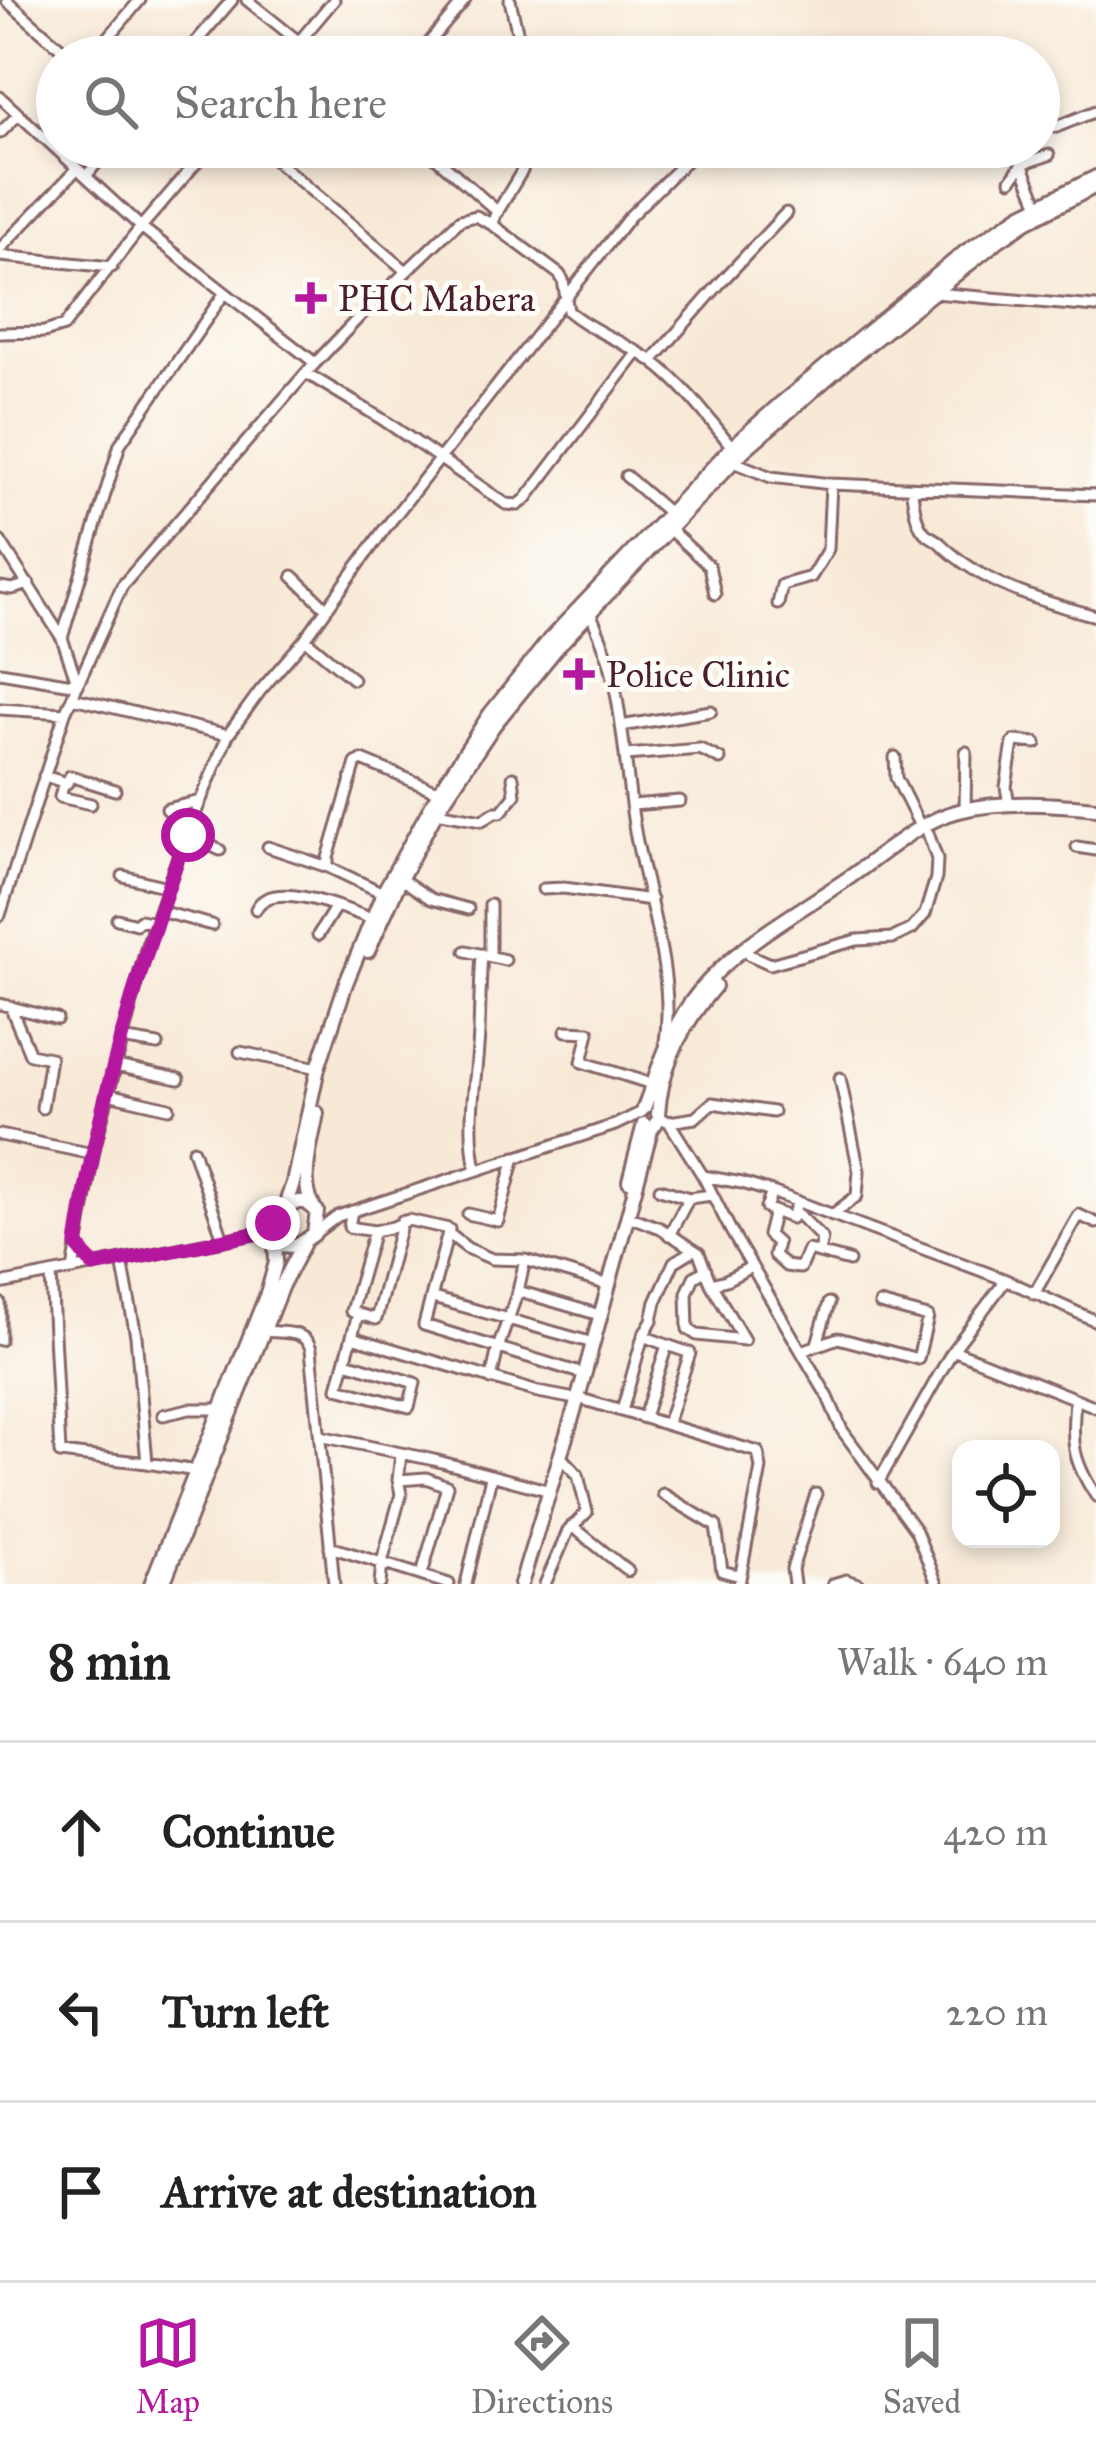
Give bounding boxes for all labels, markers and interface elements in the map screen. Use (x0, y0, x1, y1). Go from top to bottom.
search box (36, 36, 1060, 168)
icon: search (78, 69, 144, 135)
text: Search here (174, 75, 387, 130)
place label: PHC Mabera (338, 277, 536, 321)
marker: PHC Mabera (295, 282, 327, 314)
place label: Police Clinic (606, 653, 790, 697)
marker: Police Clinic (563, 658, 595, 690)
route start (161, 808, 215, 862)
route end (246, 1196, 300, 1250)
map controls (952, 1440, 1060, 1548)
button: locate (952, 1440, 1060, 1548)
text: 8 min (48, 1631, 171, 1693)
text: Walk · 640 m (837, 1638, 1048, 1686)
icon: ahead (48, 1799, 114, 1865)
text: Continue (162, 1804, 335, 1859)
text: 420 m (943, 1808, 1048, 1856)
icon: left (48, 1979, 114, 2045)
text: Turn left (162, 1984, 329, 2039)
text: 220 m (946, 1988, 1048, 2036)
icon: arrive (48, 2159, 114, 2225)
text: Arrive at destination (162, 2164, 537, 2219)
tab: Map (135, 2310, 201, 2422)
tab: Directions (471, 2310, 613, 2422)
tab: Saved (883, 2310, 961, 2422)

